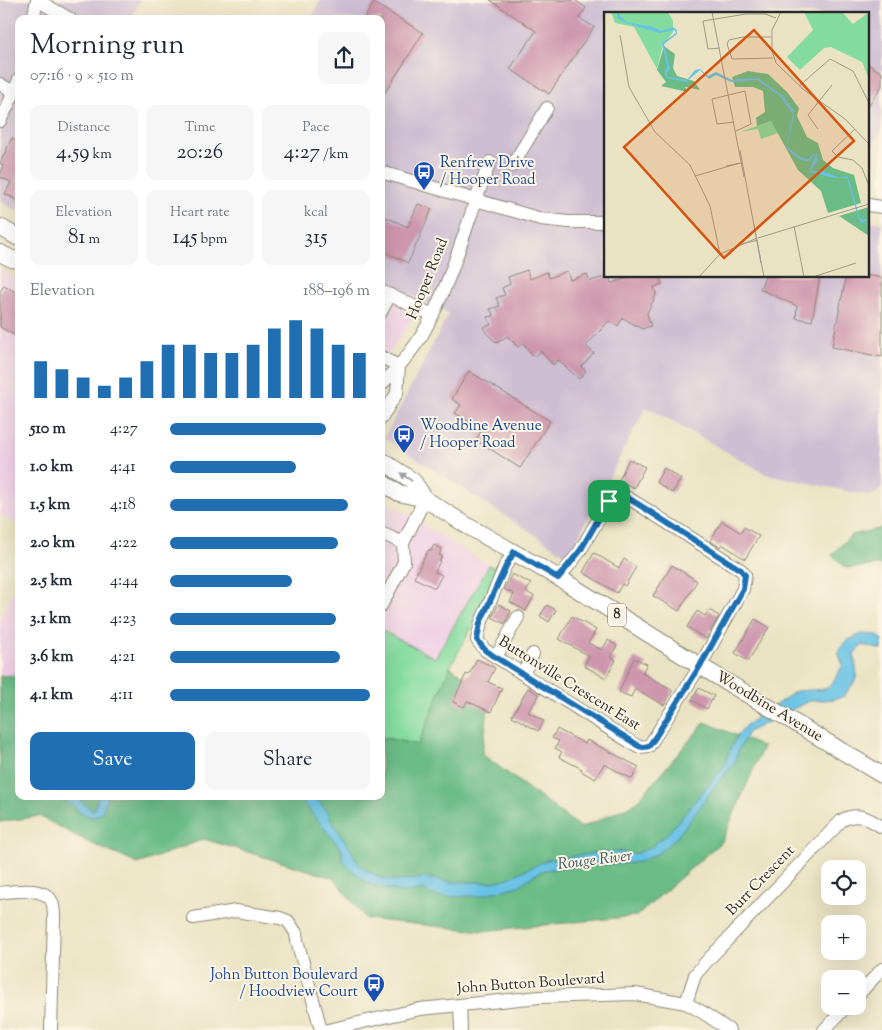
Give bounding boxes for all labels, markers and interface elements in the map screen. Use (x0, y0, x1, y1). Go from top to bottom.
inset map (604, 12, 870, 278)
text: Morning run (30, 26, 185, 66)
button: share (318, 32, 370, 84)
text: 07:16 · 9 × 510 m (30, 65, 134, 88)
text: Distance (58, 118, 110, 138)
text: Time (184, 118, 216, 138)
text: Pace (303, 118, 329, 138)
text: 4.59 (56, 138, 90, 168)
text: 20:26 (177, 138, 223, 168)
text: 4:27 (284, 138, 320, 168)
text: km (90, 145, 112, 165)
text: /km (320, 145, 348, 165)
place label: Renfrew Drive / Hooper Road (440, 153, 536, 191)
bus stop icon: Renfrew Drive / Hooper Road (412, 160, 436, 191)
text: Elevation (56, 203, 112, 223)
text: Heart rate (170, 203, 230, 223)
text: kcal (304, 203, 328, 223)
text: 81 (68, 223, 86, 253)
text: 145 (173, 223, 198, 253)
text: 315 (305, 223, 327, 253)
text: m (86, 230, 100, 250)
text: bpm (198, 230, 227, 250)
street label: Hooper Road (402, 235, 454, 323)
text: Elevation (30, 280, 95, 303)
text: 188–196 m (303, 280, 370, 303)
place label: Woodbine Avenue / Hooper Road (420, 416, 542, 454)
text: 510 m (30, 418, 66, 441)
text: 4:27 (110, 418, 138, 441)
bus stop icon: Woodbine Avenue / Hooper Road (392, 423, 416, 454)
text: 1.0 km (30, 456, 73, 479)
text: 4:41 (110, 456, 136, 479)
one-way arrow (399, 472, 413, 482)
pin (588, 480, 630, 522)
icon: arrive (595, 487, 623, 515)
text: 1.5 km (30, 494, 70, 517)
text: 4:18 (110, 494, 136, 517)
text: 2.0 km (30, 532, 75, 555)
text: 4:22 (110, 532, 137, 555)
text: 2.5 km (30, 570, 72, 593)
text: 4:44 (110, 570, 138, 593)
road number: 8 (608, 604, 626, 626)
text: 3.1 km (30, 608, 71, 631)
text: 4:23 (110, 608, 136, 631)
street label: Buttonville Crescent East (494, 632, 644, 736)
text: 3.6 km (30, 646, 74, 669)
text: 4:21 (110, 646, 135, 669)
street label: Woodbine Avenue (711, 667, 827, 747)
text: 4.1 km (30, 684, 73, 707)
text: 4:11 (110, 684, 133, 707)
button: Save (30, 732, 195, 790)
button: Share (205, 732, 370, 790)
street label: Burr Crescent (722, 841, 800, 921)
water label: Rouge River (556, 845, 634, 877)
map controls (821, 860, 866, 1015)
button: locate (821, 860, 866, 905)
button: + (821, 915, 866, 960)
place label: John Button Boulevard / Hoodview Court (209, 965, 359, 1003)
street label: John Button Boulevard (456, 968, 606, 1000)
button: − (821, 970, 866, 1015)
bus stop icon: John Button Boulevard / Hoodview Court (362, 972, 386, 1003)

